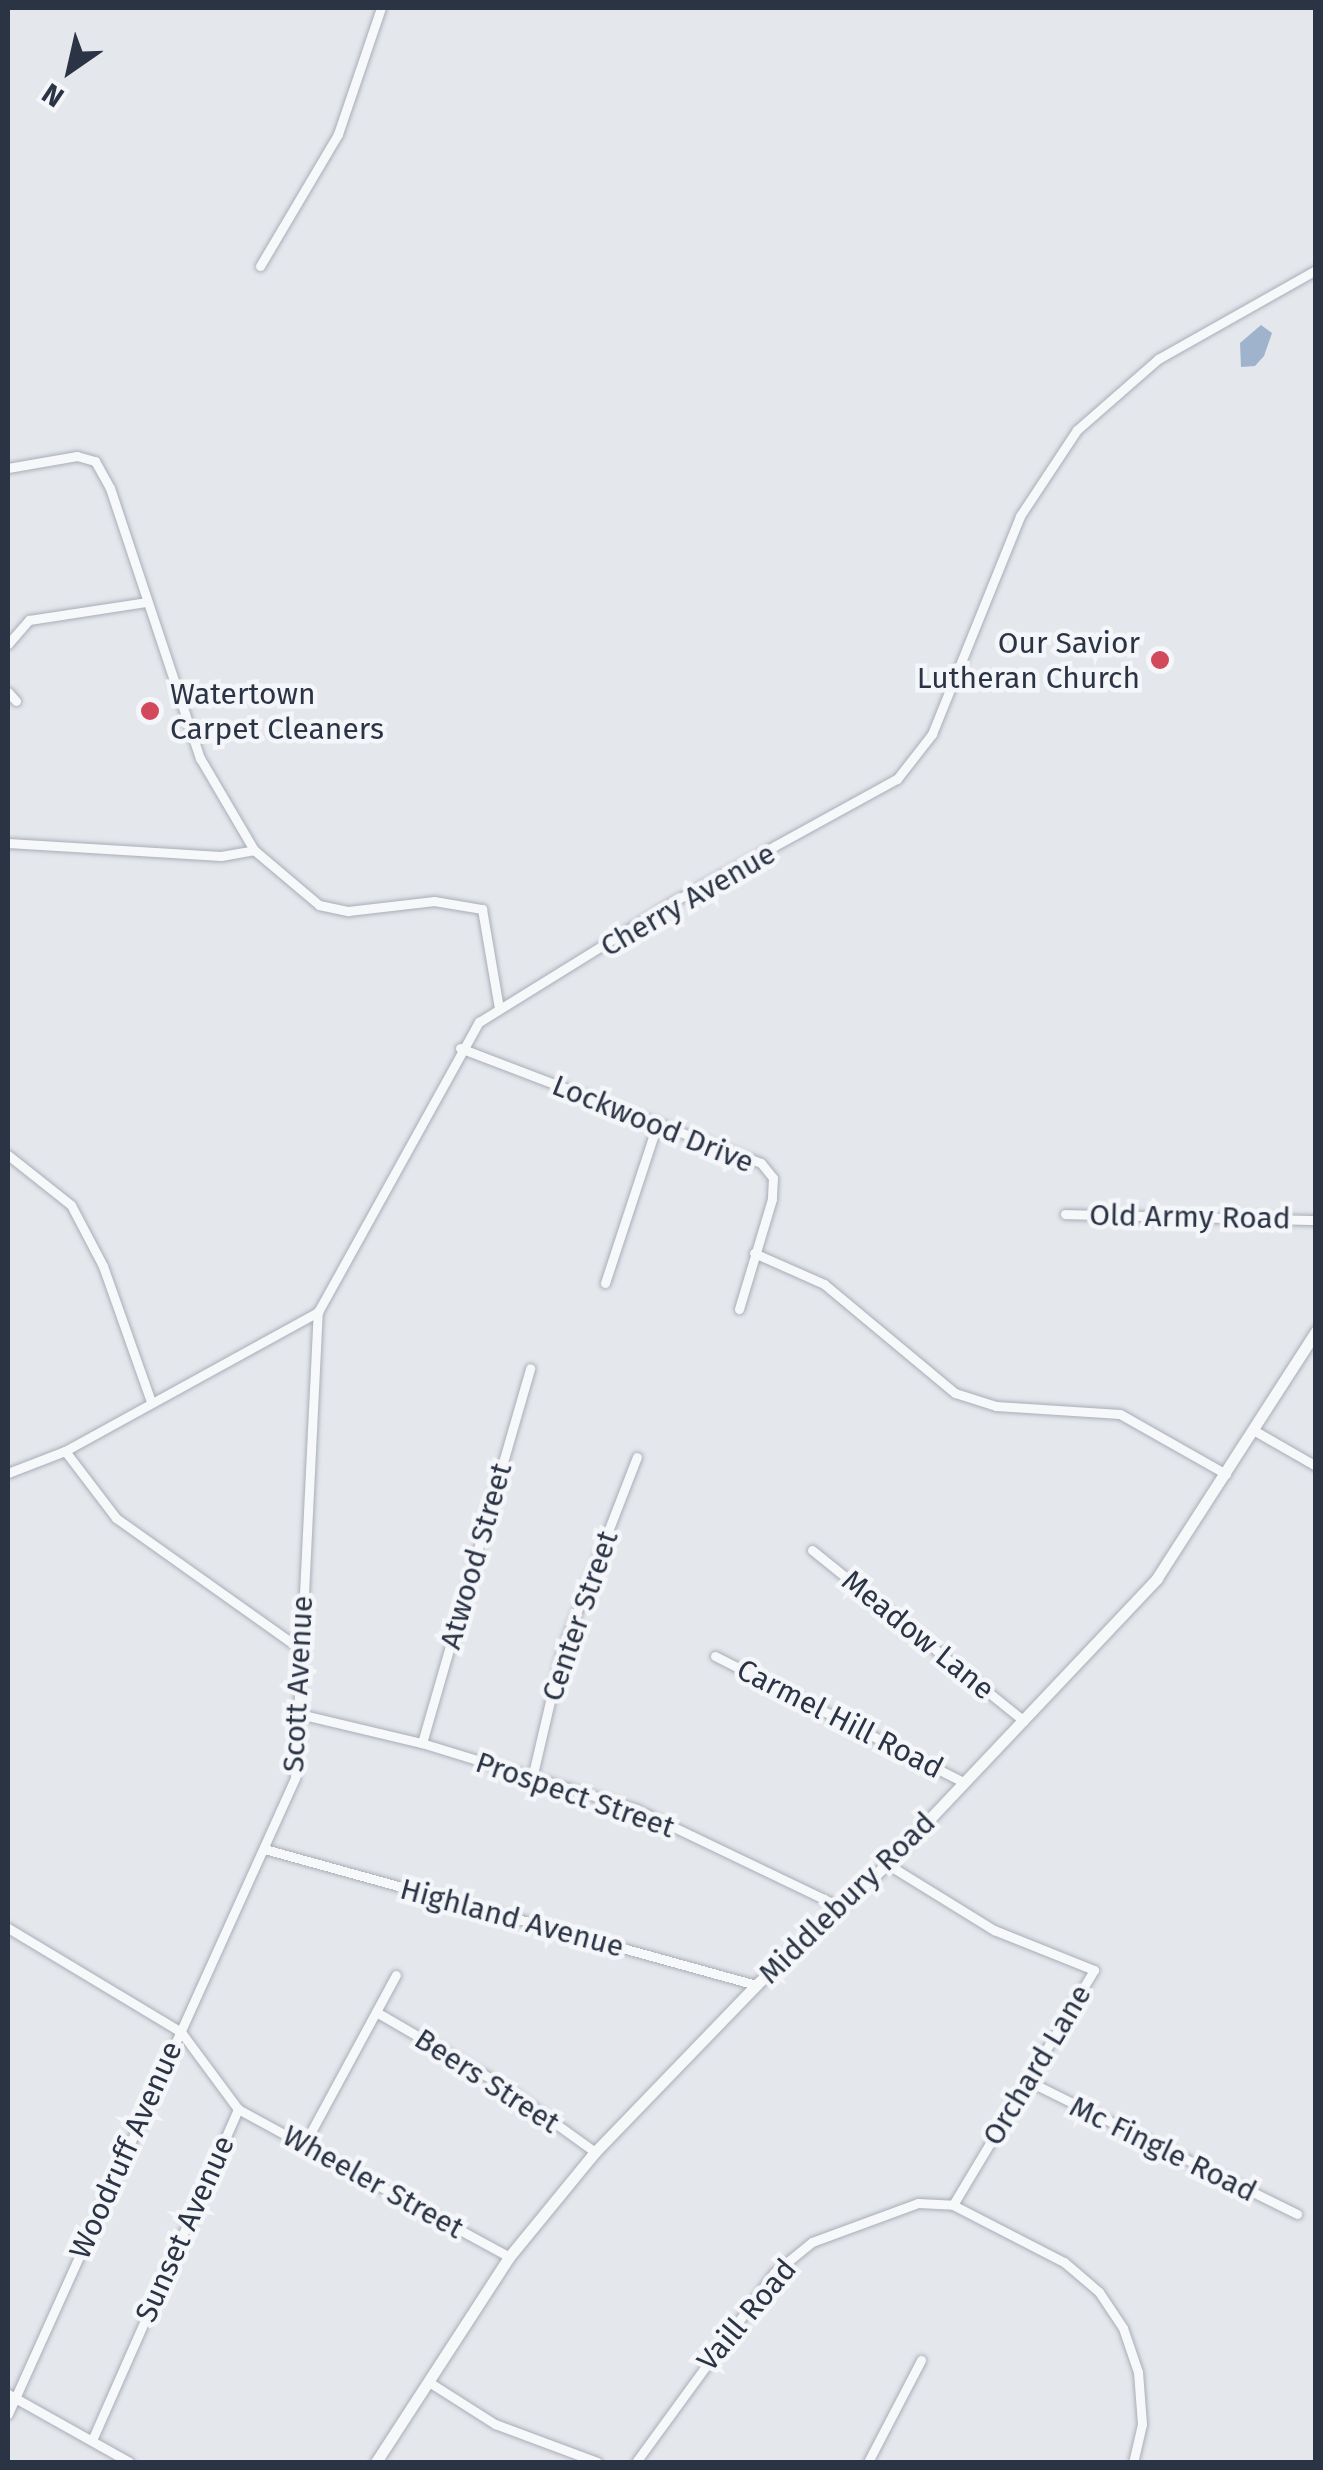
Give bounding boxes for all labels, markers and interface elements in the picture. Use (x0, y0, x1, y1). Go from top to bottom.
north arrow (20, 20, 120, 120)
text: N (36, 76, 70, 114)
place label: Our Savior Lutheran Church (917, 625, 1140, 696)
marker: Our Savior Lutheran Church (1149, 649, 1171, 671)
place label: Watertown Carpet Cleaners (170, 676, 384, 746)
marker: Watertown Carpet Cleaners (139, 700, 161, 722)
street label: Cherry Avenue (594, 835, 782, 965)
street label: Lockwood Drive (547, 1067, 759, 1181)
street label: Old Army Road (1089, 1197, 1291, 1237)
street label: Atwood Street (432, 1459, 520, 1653)
street label: Center Street (534, 1526, 626, 1706)
street label: Meadow Lane (835, 1563, 1001, 1707)
street label: Scott Avenue (275, 1595, 321, 1773)
street label: Carmel Hill Road (731, 1651, 949, 1787)
street label: Prospect Street (471, 1744, 679, 1846)
street label: Middlebury Road (751, 1805, 943, 1991)
street label: Highland Avenue (396, 1871, 628, 1965)
street label: Orchard Lane (975, 1978, 1099, 2152)
street label: Beers Street (408, 2021, 566, 2141)
street label: Woodruff Avenue (62, 2036, 190, 2264)
street label: Mc Fingle Road (1064, 2088, 1262, 2210)
street label: Wheeler Street (276, 2118, 470, 2246)
street label: Sunset Avenue (128, 2130, 242, 2328)
street label: Vaill Road (690, 2252, 804, 2378)

